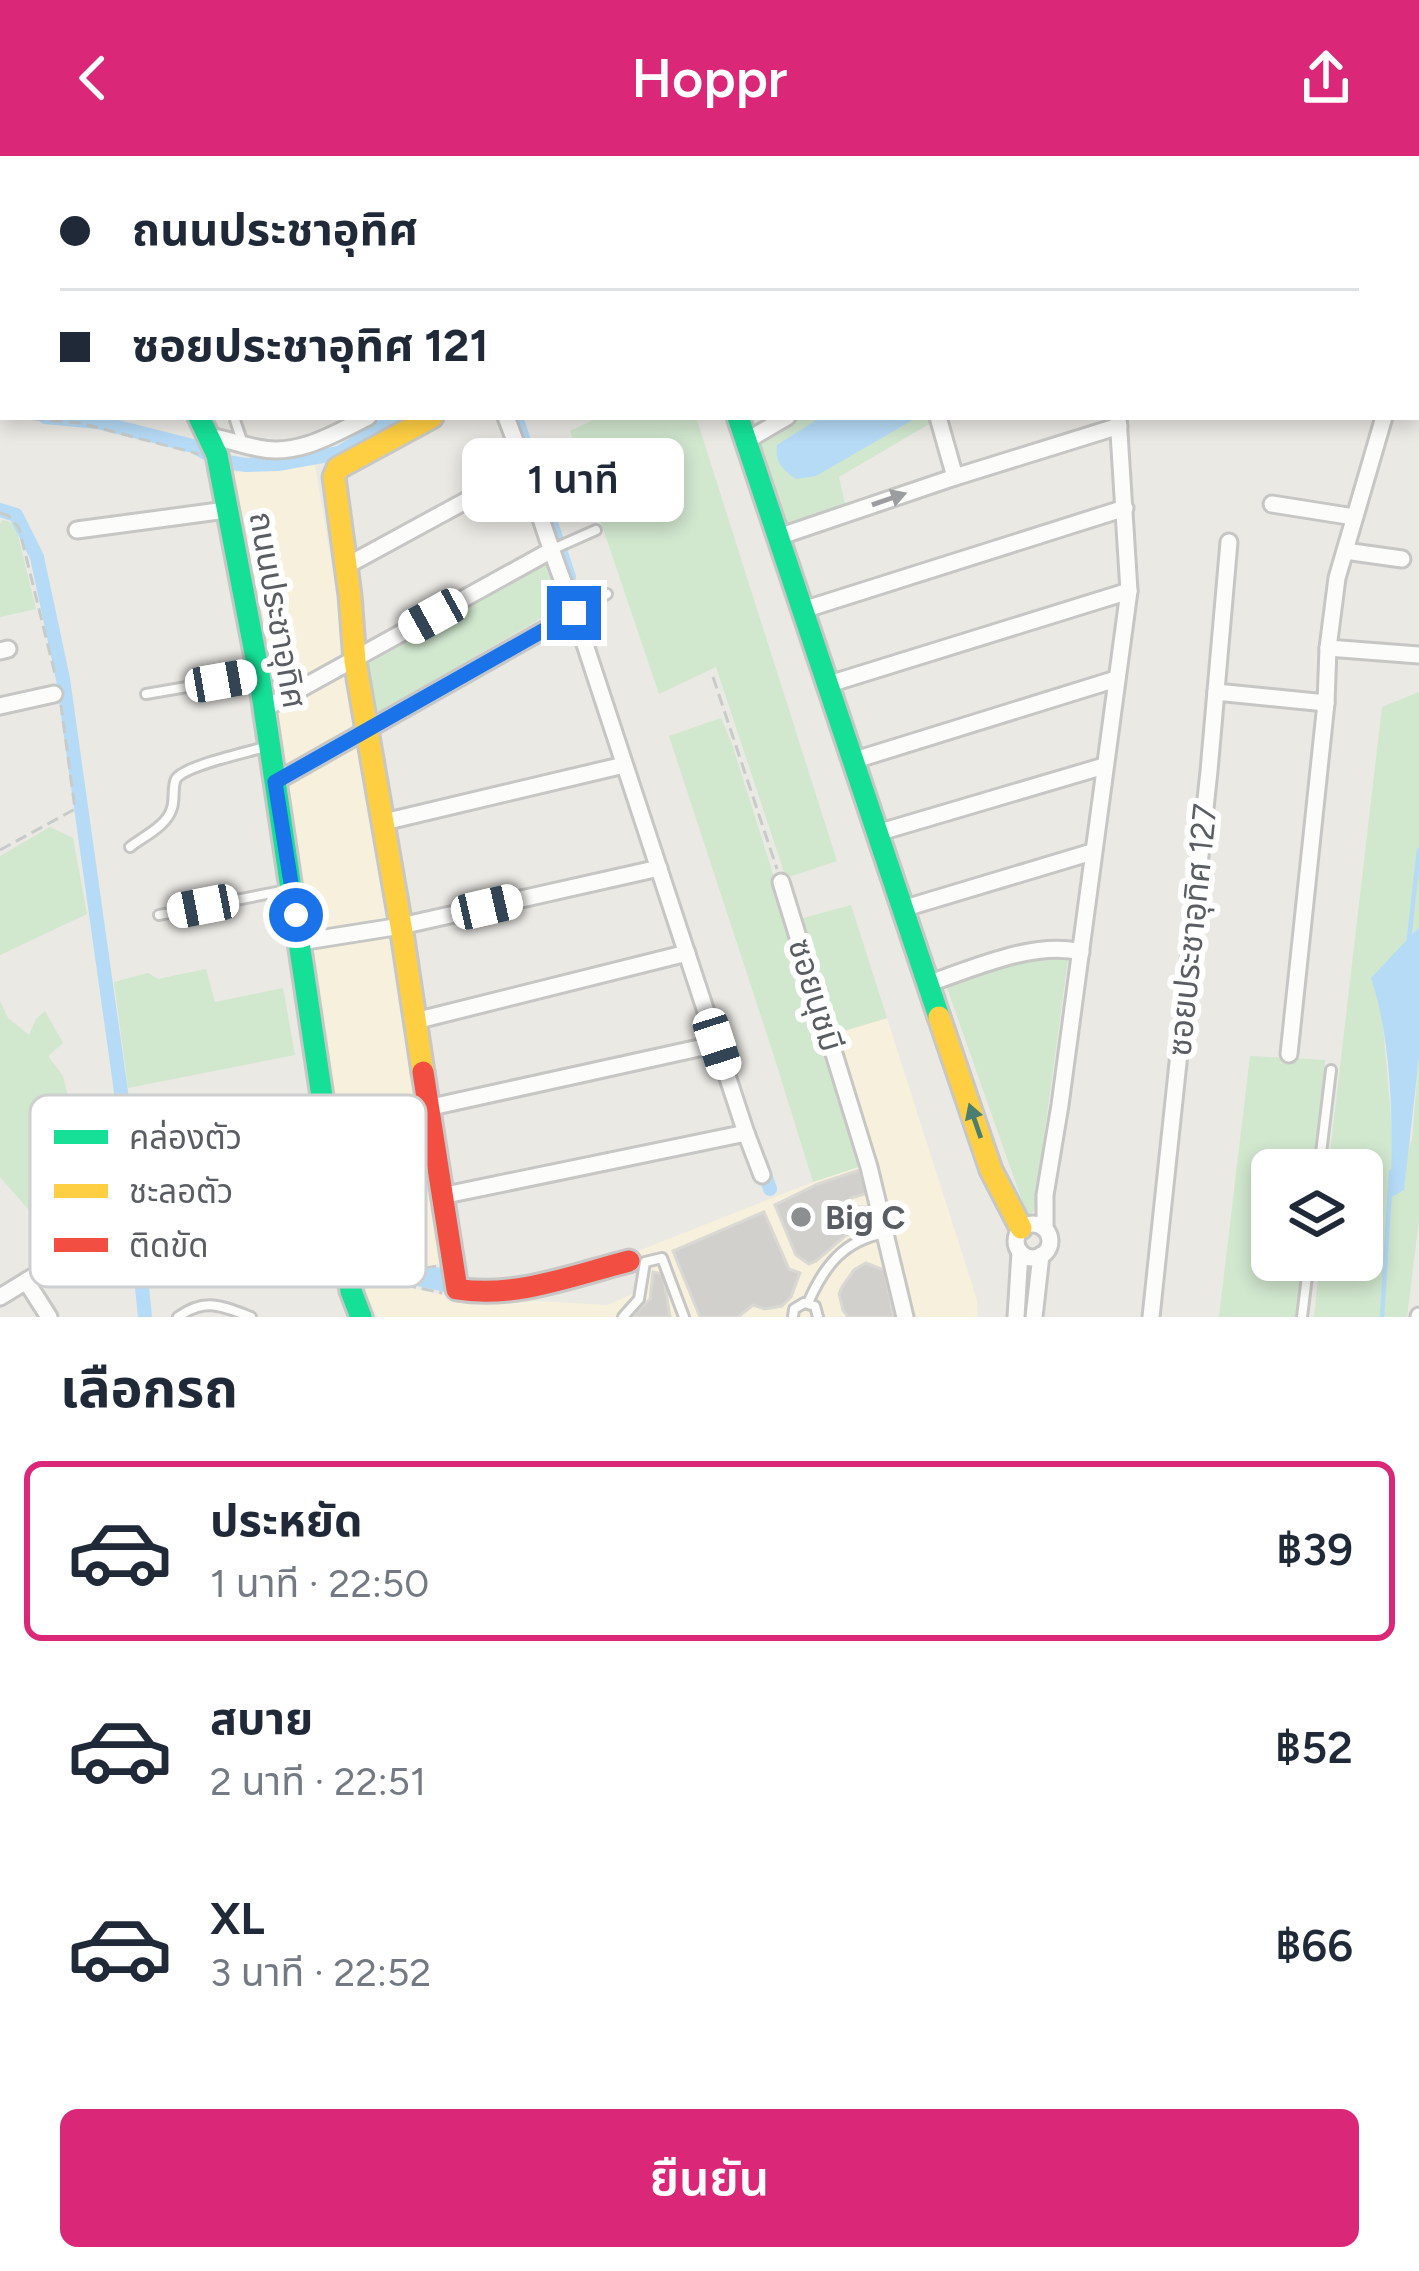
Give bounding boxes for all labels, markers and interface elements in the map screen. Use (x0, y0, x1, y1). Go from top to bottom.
icon: back (60, 45, 126, 111)
icon: share (1293, 45, 1359, 111)
text: Hoppr (632, 46, 787, 111)
text: ถนนประชาอุทิศ (132, 202, 418, 256)
text: ซอยประชาอุทิศ 121 (132, 318, 488, 372)
callout: 1 นาที (463, 439, 685, 523)
text: 1 นาที (527, 456, 619, 503)
one-way arrow (871, 489, 907, 507)
street label: ถนนประชาอุทิศ (241, 509, 314, 711)
car (393, 583, 473, 649)
route end (547, 586, 601, 640)
car (182, 657, 260, 705)
street label: ซอยประชาอุทิศ 127 (1159, 802, 1226, 1058)
car (164, 881, 242, 931)
car (448, 881, 526, 933)
route start (269, 888, 323, 942)
street label: ซอยนุชมี (780, 934, 852, 1056)
car (689, 1004, 745, 1084)
legend (30, 1095, 426, 1287)
one-way arrow (964, 1102, 983, 1139)
text: คล่องตัว (129, 1118, 242, 1157)
map controls (1251, 1149, 1383, 1281)
button: layers (1251, 1149, 1383, 1281)
text: ชะลอตัว (129, 1172, 233, 1211)
place label: Big C (825, 1198, 906, 1237)
marker: Big C (788, 1204, 814, 1230)
text: ติดขัด (129, 1226, 209, 1265)
text: เลือกรถ (60, 1356, 238, 1421)
text: ประหยัด (210, 1493, 363, 1547)
icon: car (66, 1497, 174, 1605)
text: ฿39 (1276, 1522, 1353, 1576)
text: 1 นาที · 22:50 (210, 1560, 429, 1607)
text: สบาย (210, 1691, 313, 1745)
icon: car (66, 1695, 174, 1803)
text: ฿52 (1275, 1720, 1353, 1774)
text: 2 นาที · 22:51 (210, 1758, 426, 1805)
text: XL (210, 1891, 265, 1945)
icon: car (66, 1893, 174, 2001)
text: ฿66 (1275, 1918, 1353, 1972)
text: 3 นาที · 22:52 (210, 1949, 431, 1996)
button: ยืนยัน (60, 2109, 1359, 2247)

